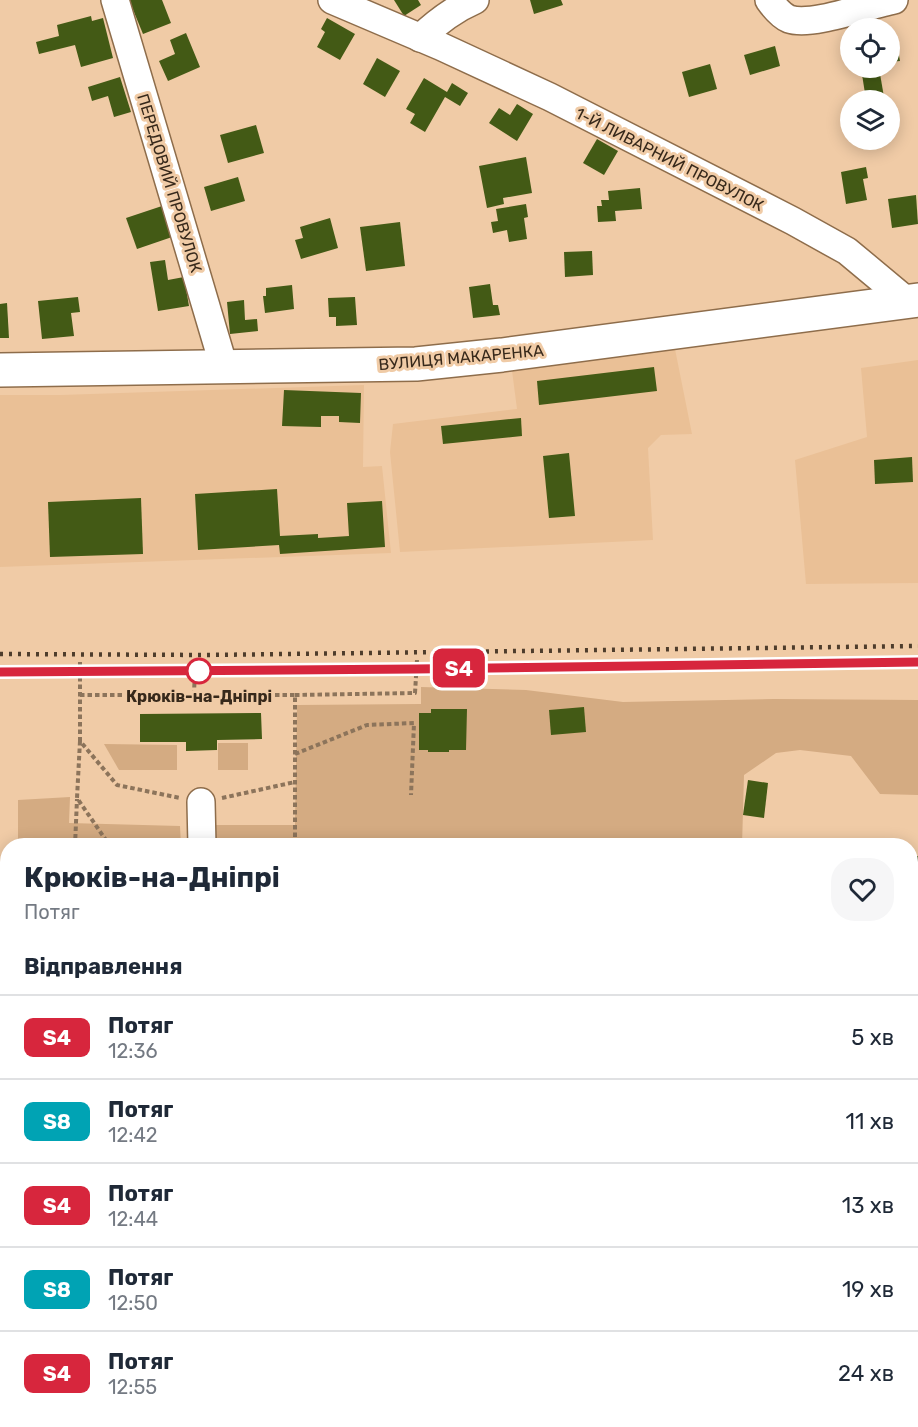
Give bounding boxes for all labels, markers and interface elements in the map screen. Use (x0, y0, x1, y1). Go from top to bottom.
map controls (840, 18, 900, 150)
button: locate (840, 18, 900, 78)
button: layers (840, 90, 900, 150)
street label: ПЕРЕДОВИЙ ПРОВУЛОК (133, 91, 206, 275)
street label: 1-Й ЛИВАРНИЙ ПРОВУЛОК (572, 104, 767, 215)
street label: ВУЛИЦЯ МАКАРЕНКА (378, 341, 545, 374)
line badge: S4 (432, 648, 486, 688)
text: S4 (445, 656, 473, 681)
marker: Крюків-на-Дніпрі (186, 658, 212, 684)
place label: Крюків-на-Дніпрі (126, 687, 272, 706)
button: heart (831, 858, 894, 921)
text: Крюків-на-Дніпрі (24, 861, 280, 894)
text: Потяг (24, 900, 80, 924)
text: Відправлення (24, 953, 182, 980)
text: Потяг (108, 1012, 173, 1039)
text: 5 хв (851, 1024, 894, 1051)
text: S4 (43, 1025, 71, 1050)
text: 12:36 (108, 1039, 158, 1063)
text: Потяг (108, 1096, 173, 1123)
text: 11 хв (846, 1108, 894, 1135)
text: S8 (43, 1109, 71, 1134)
text: 12:42 (108, 1123, 158, 1147)
text: Потяг (108, 1180, 173, 1207)
text: 13 хв (842, 1192, 894, 1219)
text: S4 (43, 1193, 71, 1218)
text: 12:44 (108, 1207, 158, 1231)
text: Потяг (108, 1264, 173, 1291)
text: 19 хв (842, 1276, 894, 1303)
text: S8 (43, 1277, 71, 1302)
text: 12:50 (108, 1291, 158, 1315)
text: Потяг (108, 1348, 173, 1375)
text: 24 хв (838, 1360, 894, 1387)
text: S4 (43, 1361, 71, 1386)
text: 12:55 (108, 1375, 157, 1399)

